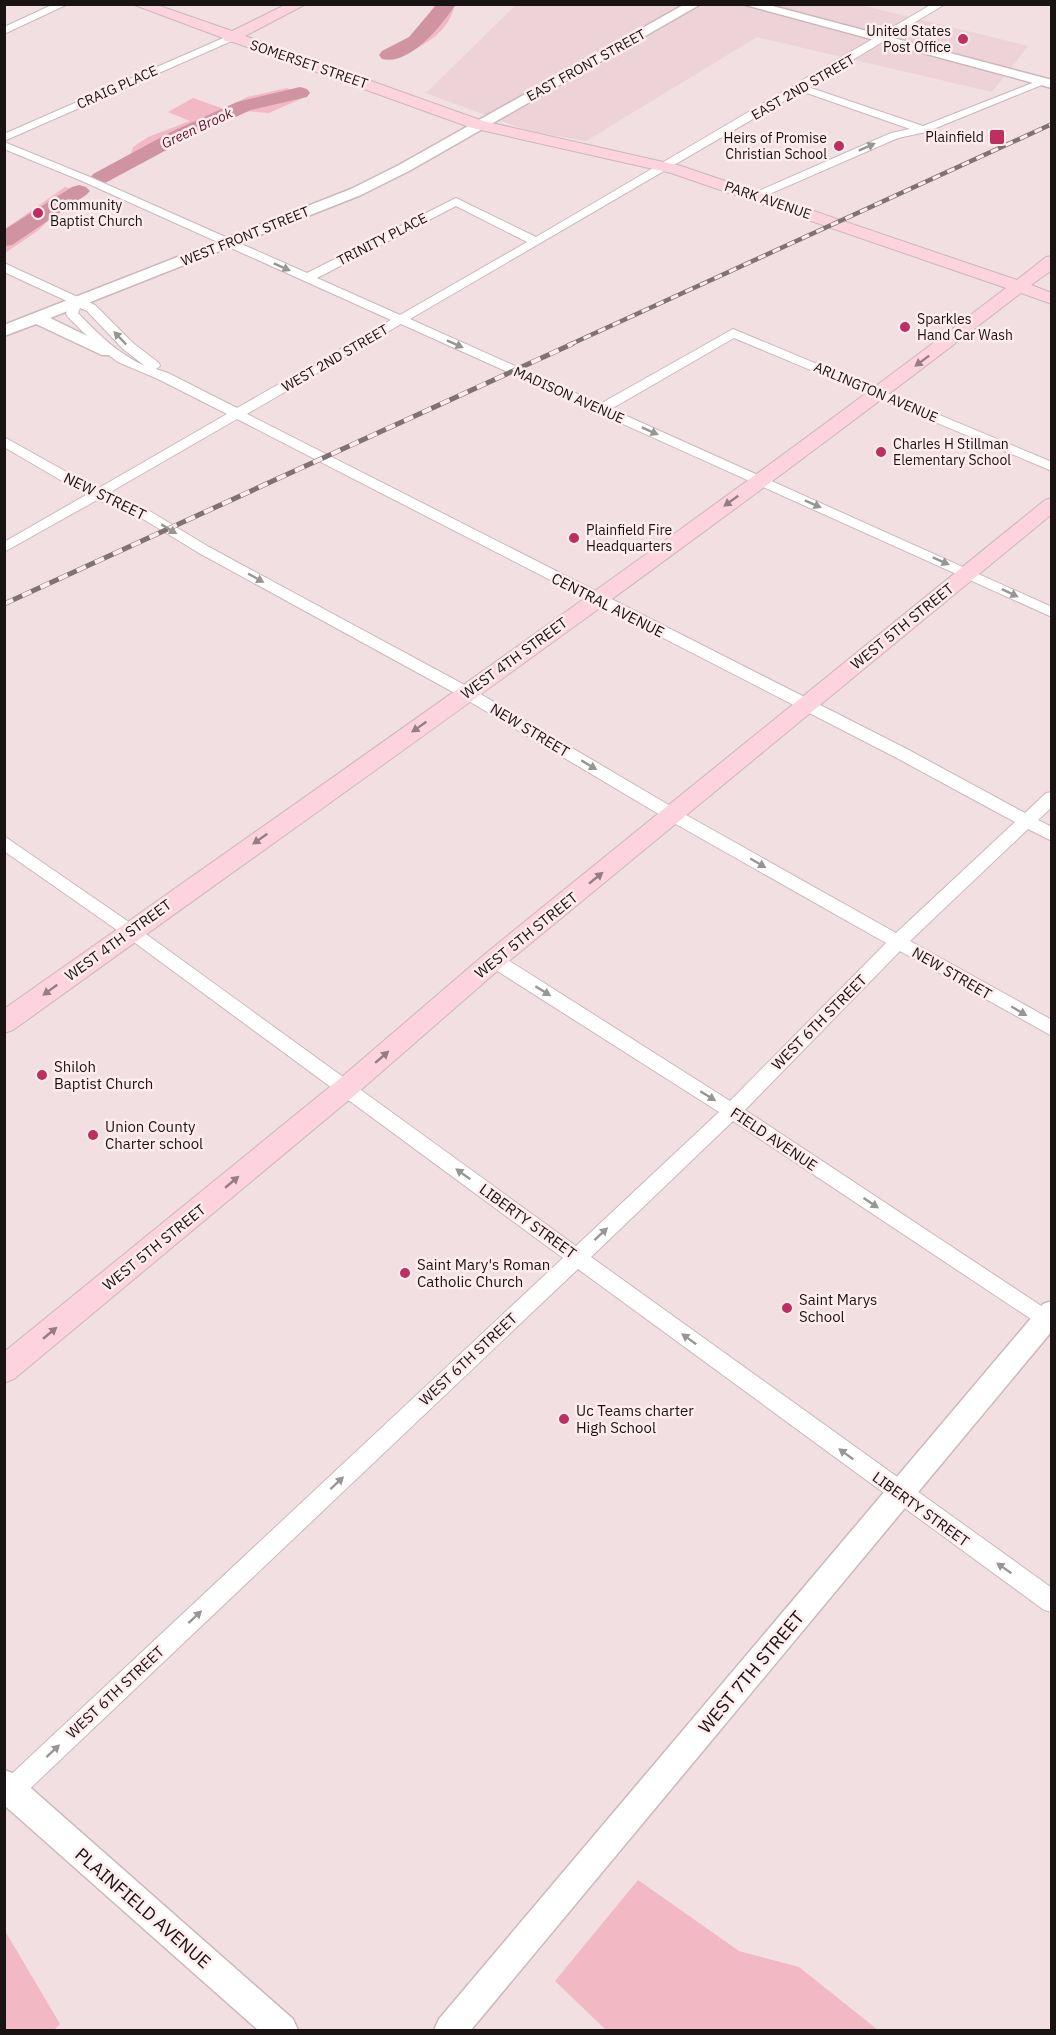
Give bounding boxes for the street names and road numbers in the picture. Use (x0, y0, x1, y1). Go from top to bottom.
street label: EAST FRONT STREET (523, 25, 649, 105)
street label: SOMERSET STREET (248, 35, 370, 93)
street label: EAST 2ND STREET (748, 50, 858, 124)
street label: CRAIG PLACE (74, 61, 160, 113)
street label: PARK AVENUE (722, 177, 814, 223)
street label: WEST FRONT STREET (178, 202, 312, 270)
street label: TRINITY PLACE (334, 208, 430, 270)
street label: WEST 2ND STREET (278, 320, 392, 396)
street label: ARLINGTON AVENUE (811, 358, 941, 426)
street label: MADISON AVENUE (511, 363, 627, 427)
street label: NEW STREET (61, 468, 150, 524)
street label: CENTRAL AVENUE (548, 568, 668, 642)
street label: WEST 5TH STREET (847, 578, 958, 673)
street label: WEST 4TH STREET (457, 613, 571, 703)
street label: NEW STREET (487, 699, 573, 761)
street label: WEST 5TH STREET (471, 887, 582, 982)
street label: WEST 4TH STREET (61, 895, 175, 985)
street label: NEW STREET (909, 943, 996, 1004)
street label: WEST 6TH STREET (767, 970, 871, 1074)
street label: FIELD AVENUE (727, 1103, 821, 1175)
street label: LIBERTY STREET (476, 1179, 581, 1263)
street label: WEST 5TH STREET (99, 1199, 210, 1294)
street label: WEST 6TH STREET (415, 1308, 521, 1409)
street label: LIBERTY STREET (869, 1467, 974, 1551)
street label: WEST 7TH STREET (693, 1606, 809, 1738)
street label: WEST 6TH STREET (62, 1641, 168, 1742)
street label: PLAINFIELD AVENUE (70, 1843, 216, 1973)

